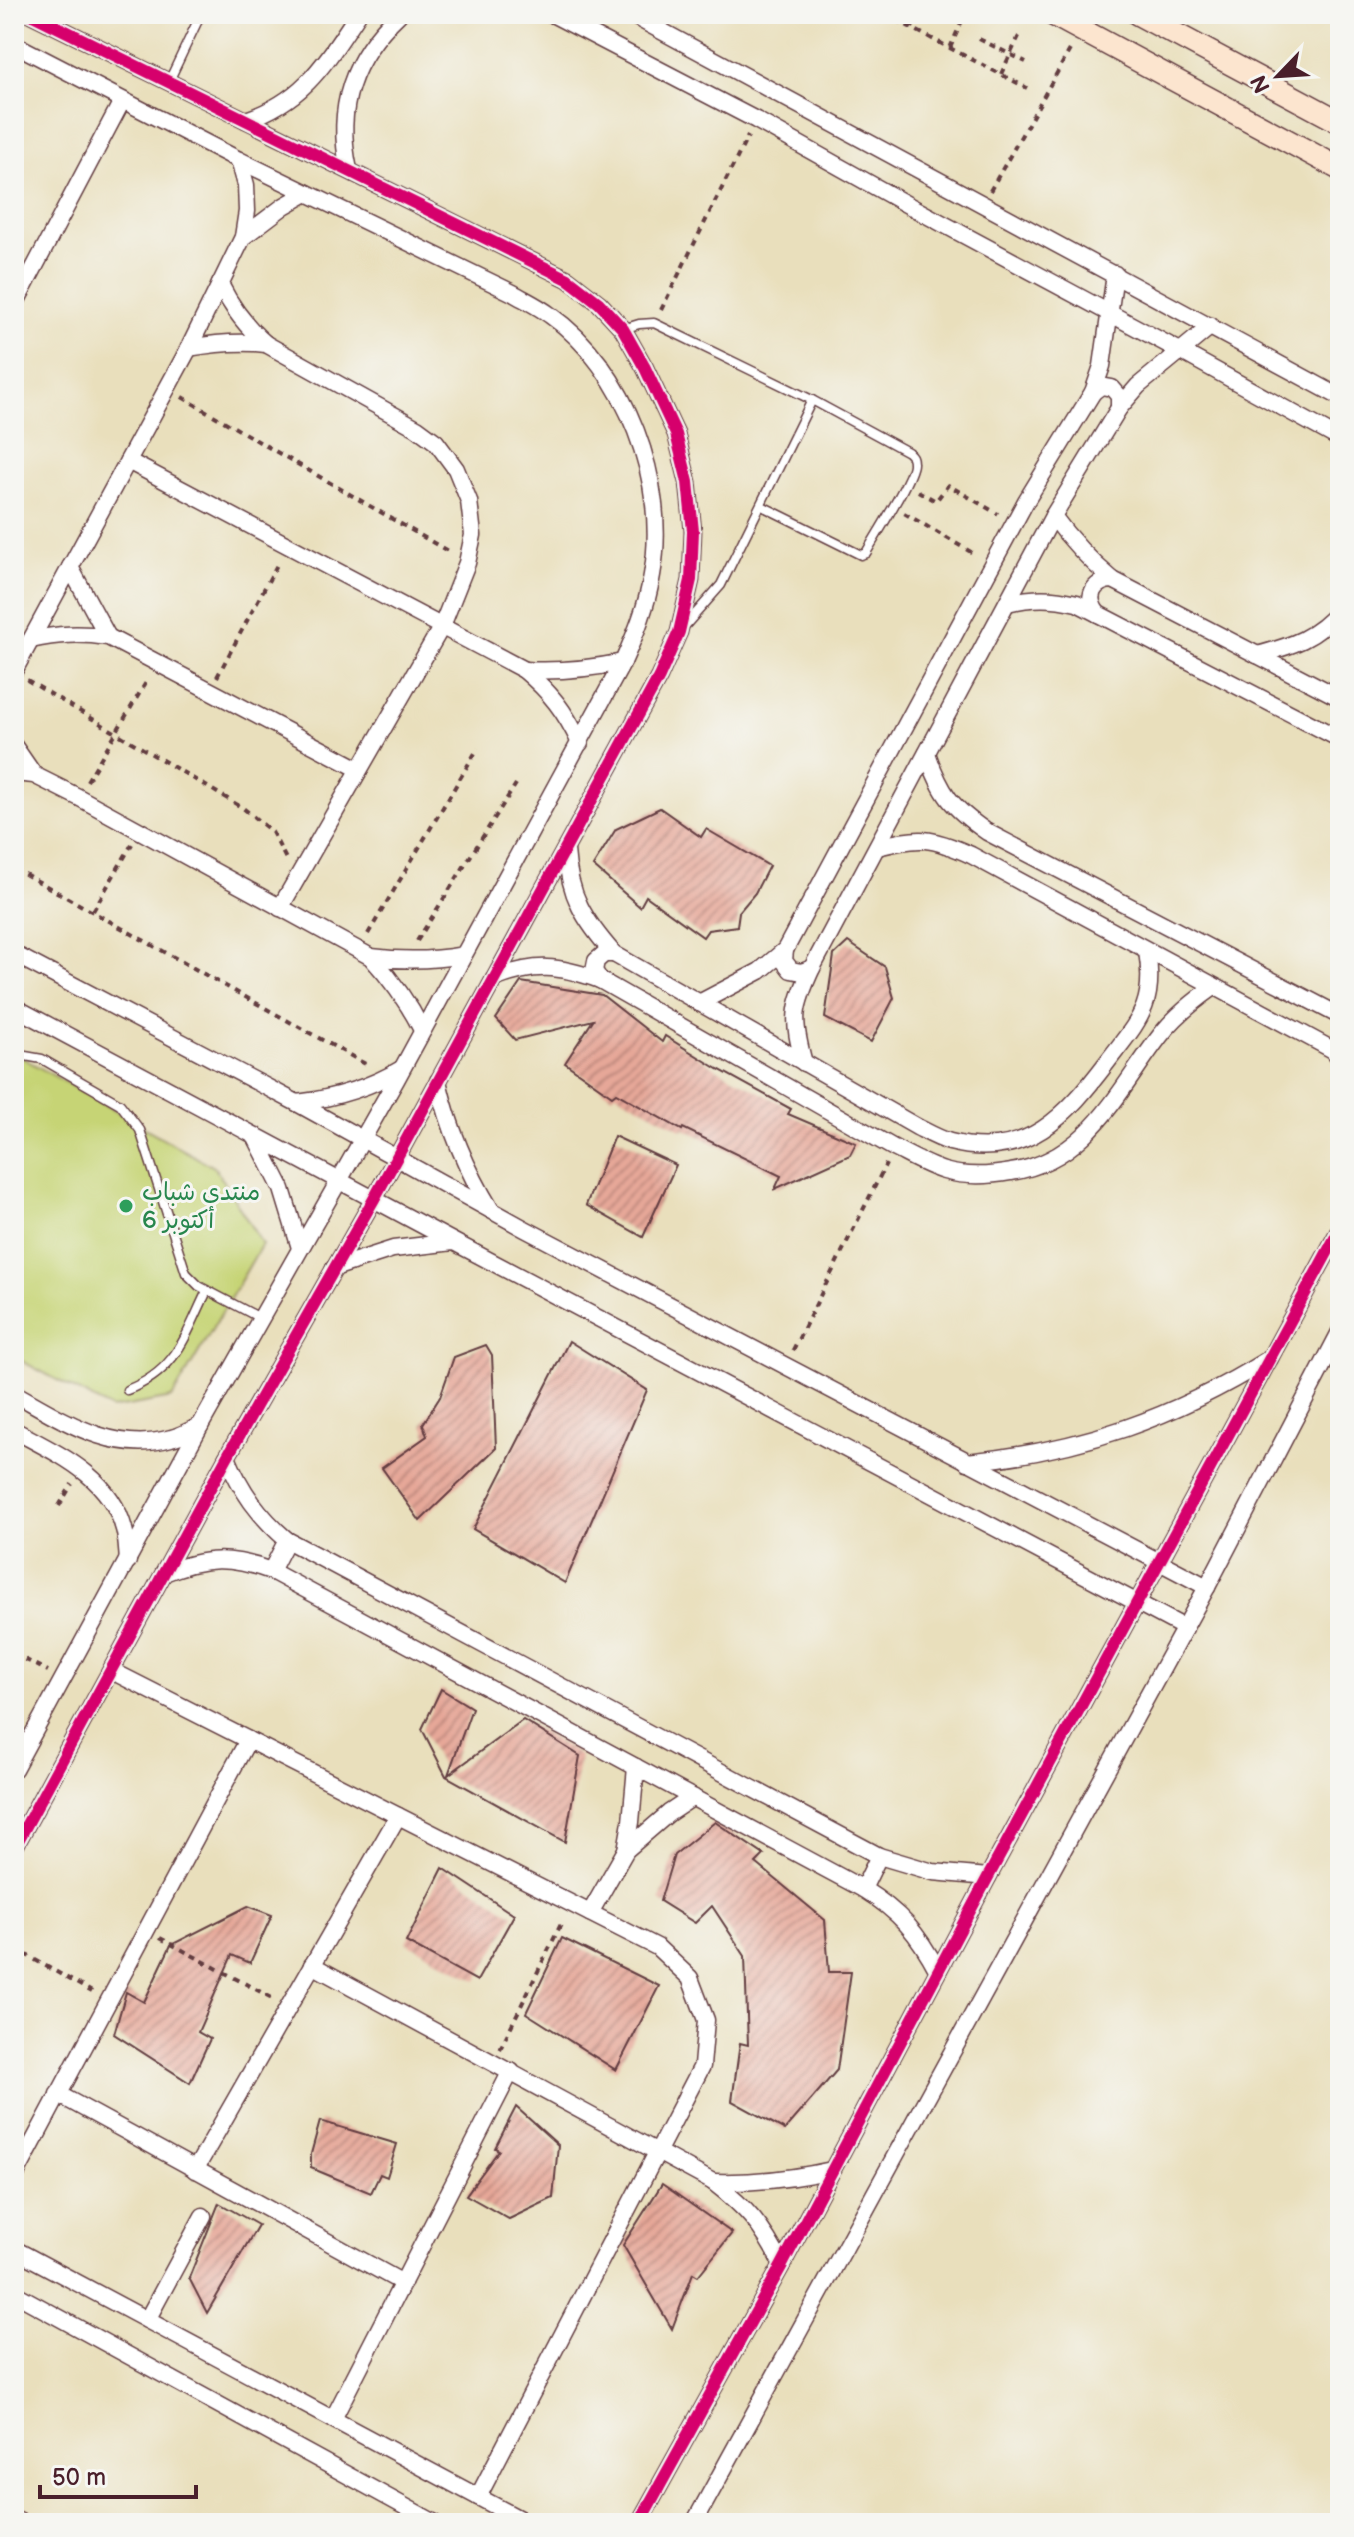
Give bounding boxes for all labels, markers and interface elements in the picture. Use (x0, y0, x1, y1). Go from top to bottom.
north arrow (1238, 36, 1318, 116)
text: N (1246, 71, 1277, 97)
place label: منتدى شباب 6 أكتوبر (142, 1178, 260, 1235)
marker: منتدى شباب 6 أكتوبر (117, 1197, 135, 1215)
scale bar (40, 2449, 196, 2499)
text: 50 m (52, 2463, 106, 2492)

